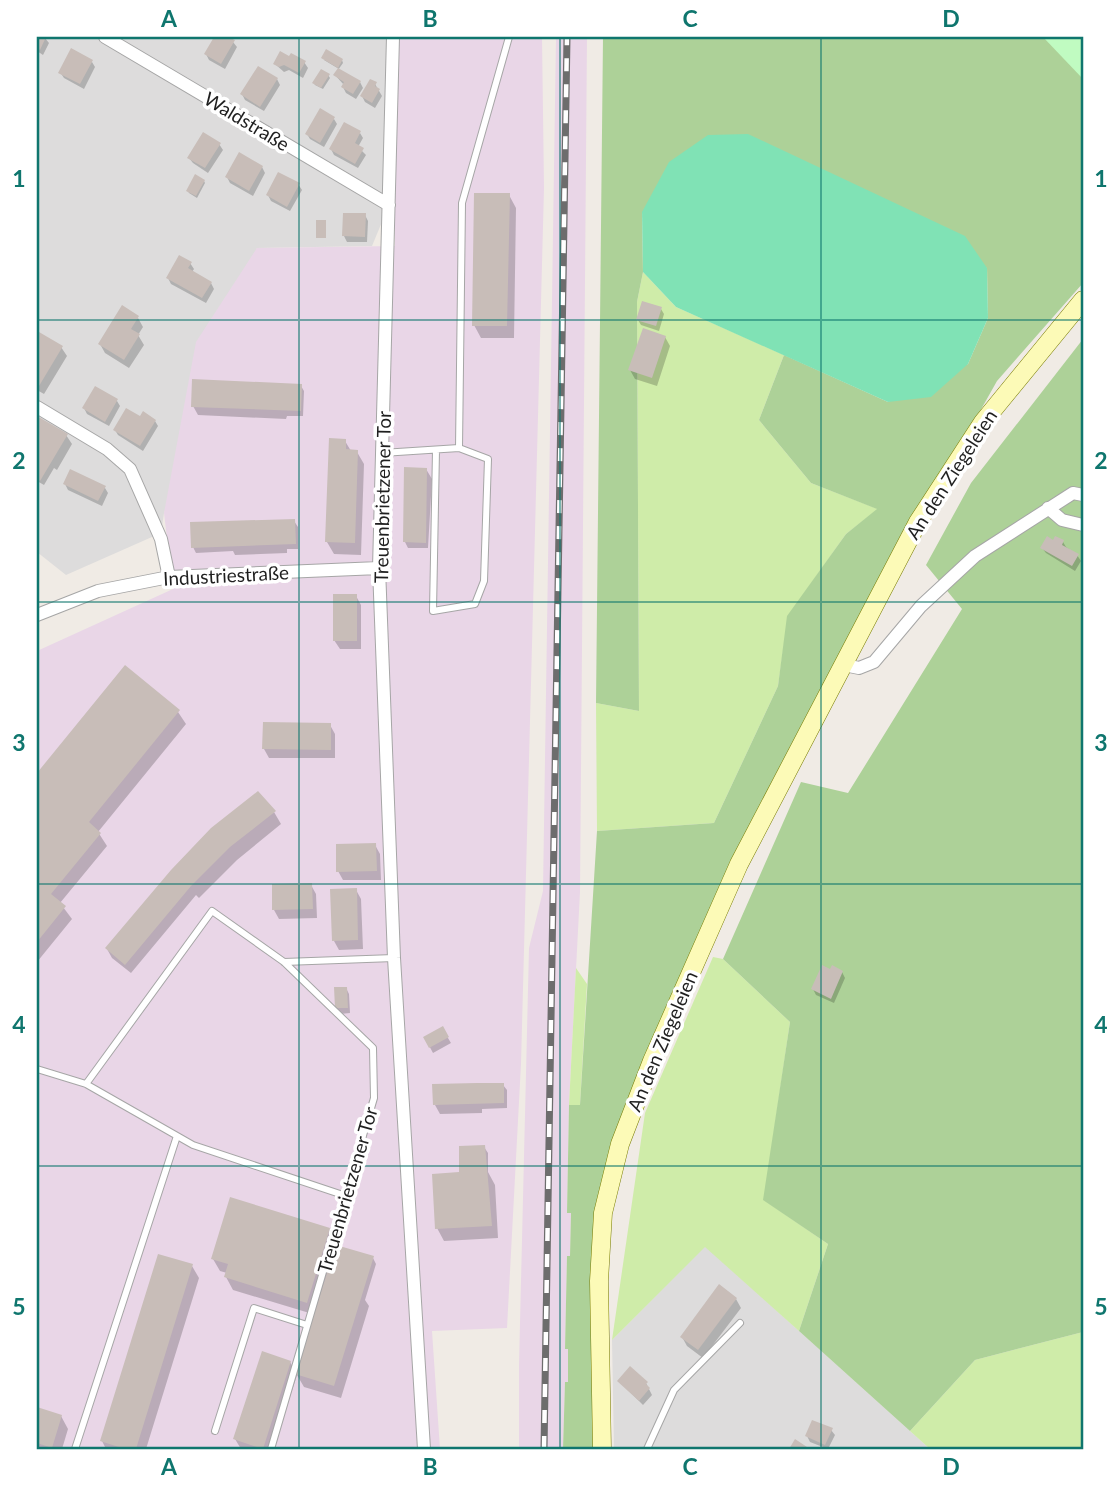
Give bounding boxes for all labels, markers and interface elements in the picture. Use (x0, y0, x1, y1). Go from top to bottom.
text: A (160, 4, 178, 32)
text: B (422, 4, 438, 32)
text: C (682, 4, 698, 32)
text: D (942, 4, 960, 32)
street label: Waldstraße (200, 87, 294, 155)
text: 1 (12, 164, 26, 192)
text: 1 (1094, 164, 1108, 192)
street label: An den Ziegeleien (901, 405, 1001, 543)
street label: Treuenbrietzener Tor (369, 411, 395, 583)
text: 2 (12, 446, 26, 474)
text: 2 (1094, 446, 1108, 474)
street label: Industriestraße (163, 560, 289, 590)
text: 3 (12, 728, 26, 756)
text: 3 (1094, 728, 1108, 756)
street label: An den Ziegeleien (622, 968, 702, 1114)
text: 4 (12, 1010, 26, 1038)
text: 4 (1094, 1010, 1108, 1038)
street label: Treuenbrietzener Tor (312, 1104, 382, 1276)
text: 5 (12, 1292, 26, 1320)
text: 5 (1094, 1292, 1108, 1320)
text: A (160, 1452, 178, 1480)
text: B (422, 1452, 438, 1480)
text: C (682, 1452, 698, 1480)
text: D (942, 1452, 960, 1480)

